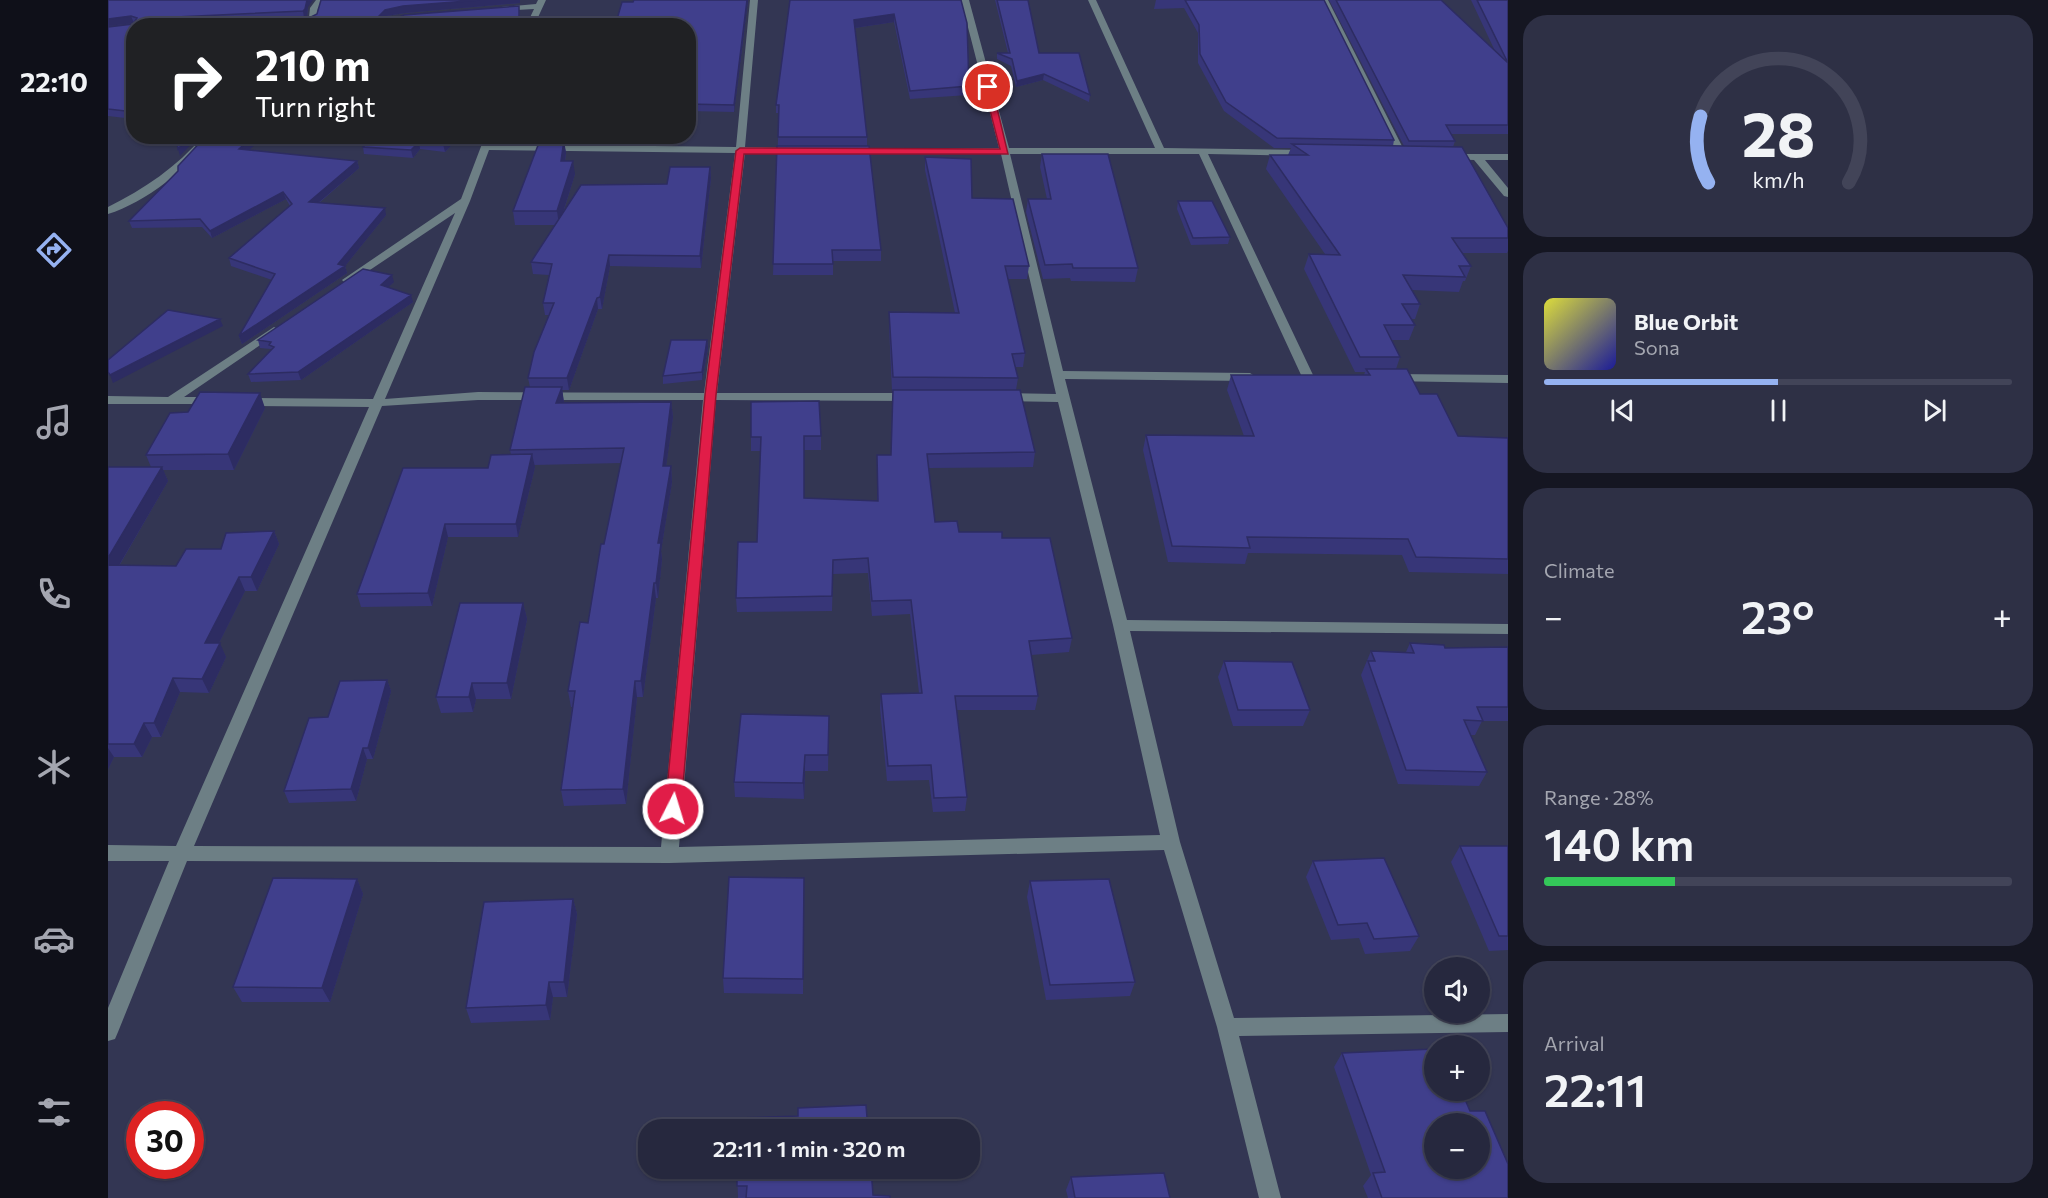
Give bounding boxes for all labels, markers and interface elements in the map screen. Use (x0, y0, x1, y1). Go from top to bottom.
text: 210 m (255, 38, 370, 90)
icon: right (156, 42, 234, 120)
pin (962, 61, 1013, 112)
text: 22:10 (20, 65, 88, 98)
icon: arrive (971, 70, 1004, 103)
text: Turn right (255, 90, 375, 123)
text: 28 (1741, 94, 1815, 170)
text: km/h (1752, 166, 1804, 192)
icon: directions (33, 229, 75, 271)
text: Blue Orbit (1634, 308, 1738, 335)
text: Sona (1634, 335, 1680, 359)
icon: previous (1606, 394, 1639, 427)
icon: pause (1762, 394, 1795, 427)
icon: next (1918, 394, 1951, 427)
icon: music (33, 401, 75, 443)
text: Climate (1544, 558, 1614, 582)
icon: phone (33, 573, 75, 615)
text: 23° (1741, 588, 1814, 643)
text: − (1544, 595, 1563, 636)
text: + (1993, 595, 2012, 636)
icon: climate (33, 746, 75, 788)
position arrow (641, 777, 705, 841)
text: Range · 28% (1544, 785, 1654, 809)
text: 140 km (1544, 815, 1694, 870)
icon: car (33, 918, 75, 960)
map controls (1424, 957, 1490, 1179)
button: sound (1424, 957, 1490, 1023)
text: Arrival (1544, 1031, 1605, 1055)
button: + (1424, 1035, 1490, 1101)
text: 22:11 (1544, 1061, 1646, 1116)
icon: filters (33, 1091, 75, 1133)
speed limit sign: 30 (126, 1101, 204, 1179)
button: − (1424, 1113, 1490, 1179)
text: 22:11 · 1 min · 320 m (713, 1135, 905, 1162)

